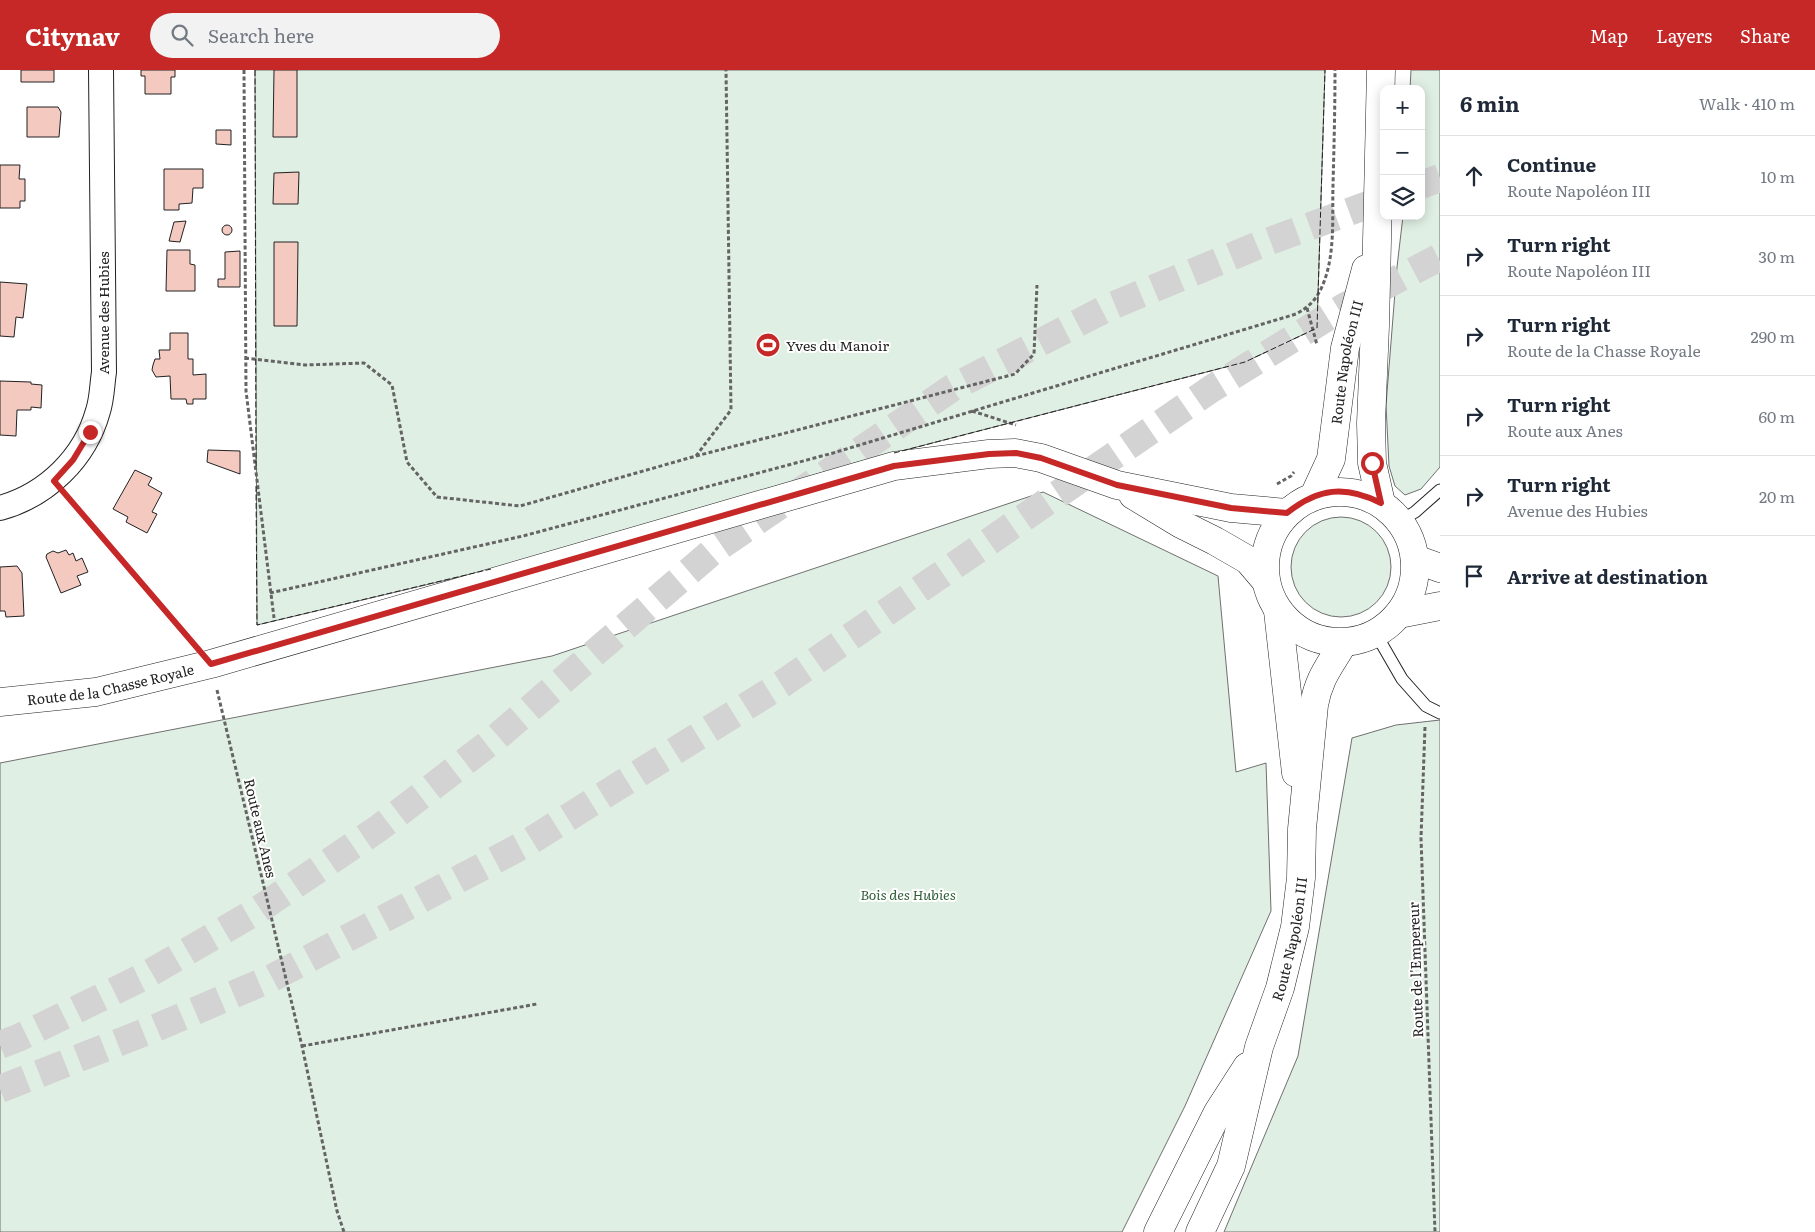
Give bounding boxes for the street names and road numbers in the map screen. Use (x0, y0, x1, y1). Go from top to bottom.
street label: Avenue des Hubies (93, 251, 113, 375)
street label: Route Napoléon III (1325, 298, 1367, 425)
street label: Route de la Chasse Royale (26, 659, 196, 709)
street label: Route aux Anes (240, 776, 282, 880)
street label: Route Napoléon III (1266, 876, 1311, 1004)
street label: Route de l'Empereur (1403, 901, 1427, 1038)

